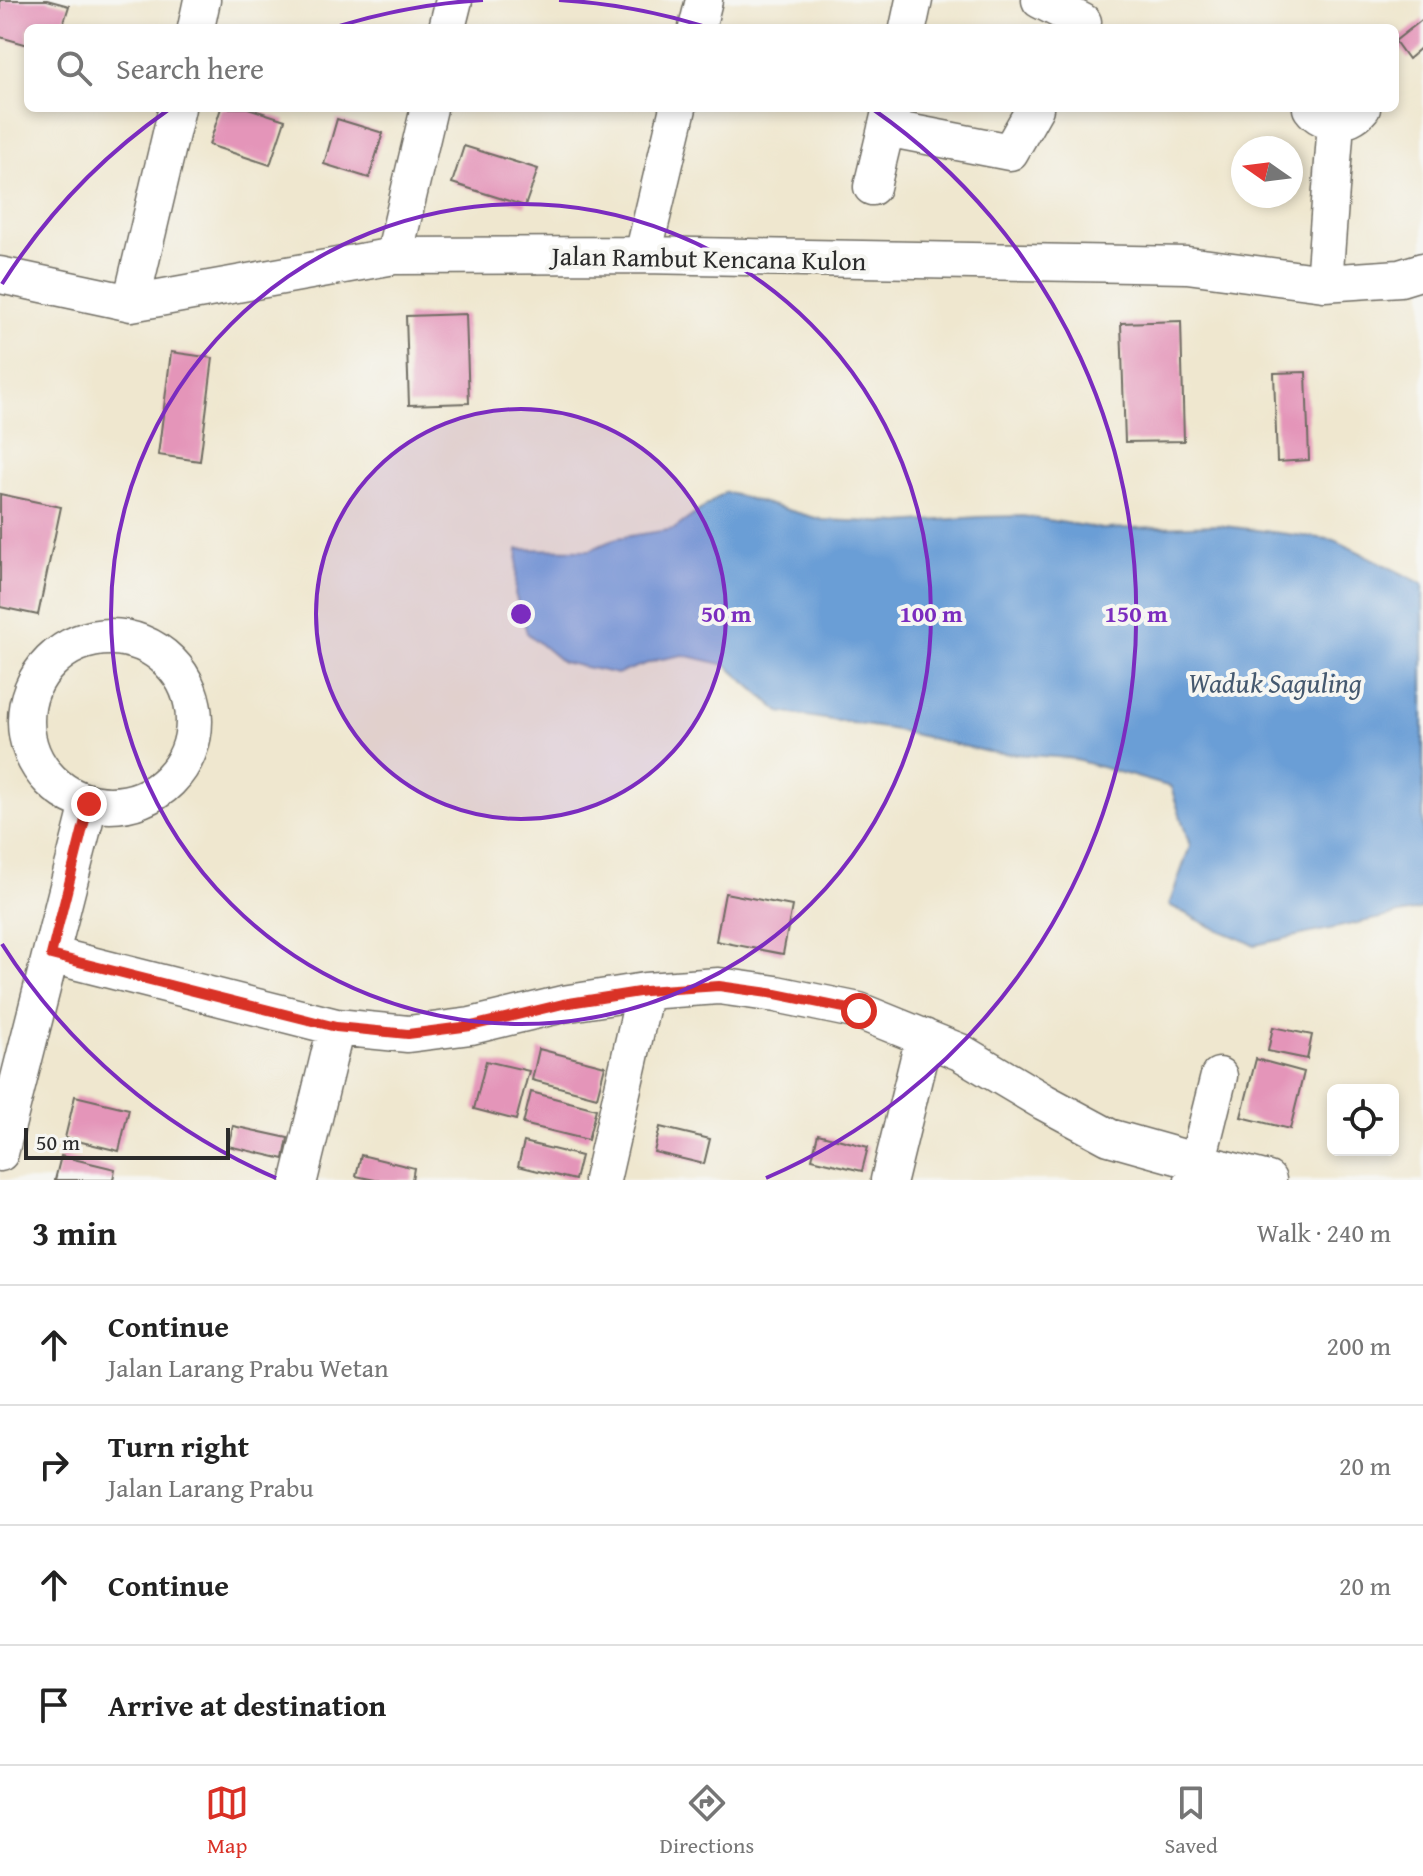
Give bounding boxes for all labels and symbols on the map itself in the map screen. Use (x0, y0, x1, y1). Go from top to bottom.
north arrow (1231, 136, 1303, 208)
street label: Jalan Rambut Kencana Kulon (548, 236, 867, 280)
text: 50 m (701, 596, 752, 631)
text: 100 m (899, 596, 963, 631)
text: 150 m (1104, 596, 1168, 631)
centre of rings (507, 600, 535, 628)
water label: Waduk Saguling (1188, 662, 1362, 703)
route end (71, 786, 107, 822)
route start (841, 993, 877, 1029)
scale bar (24, 1124, 230, 1160)

